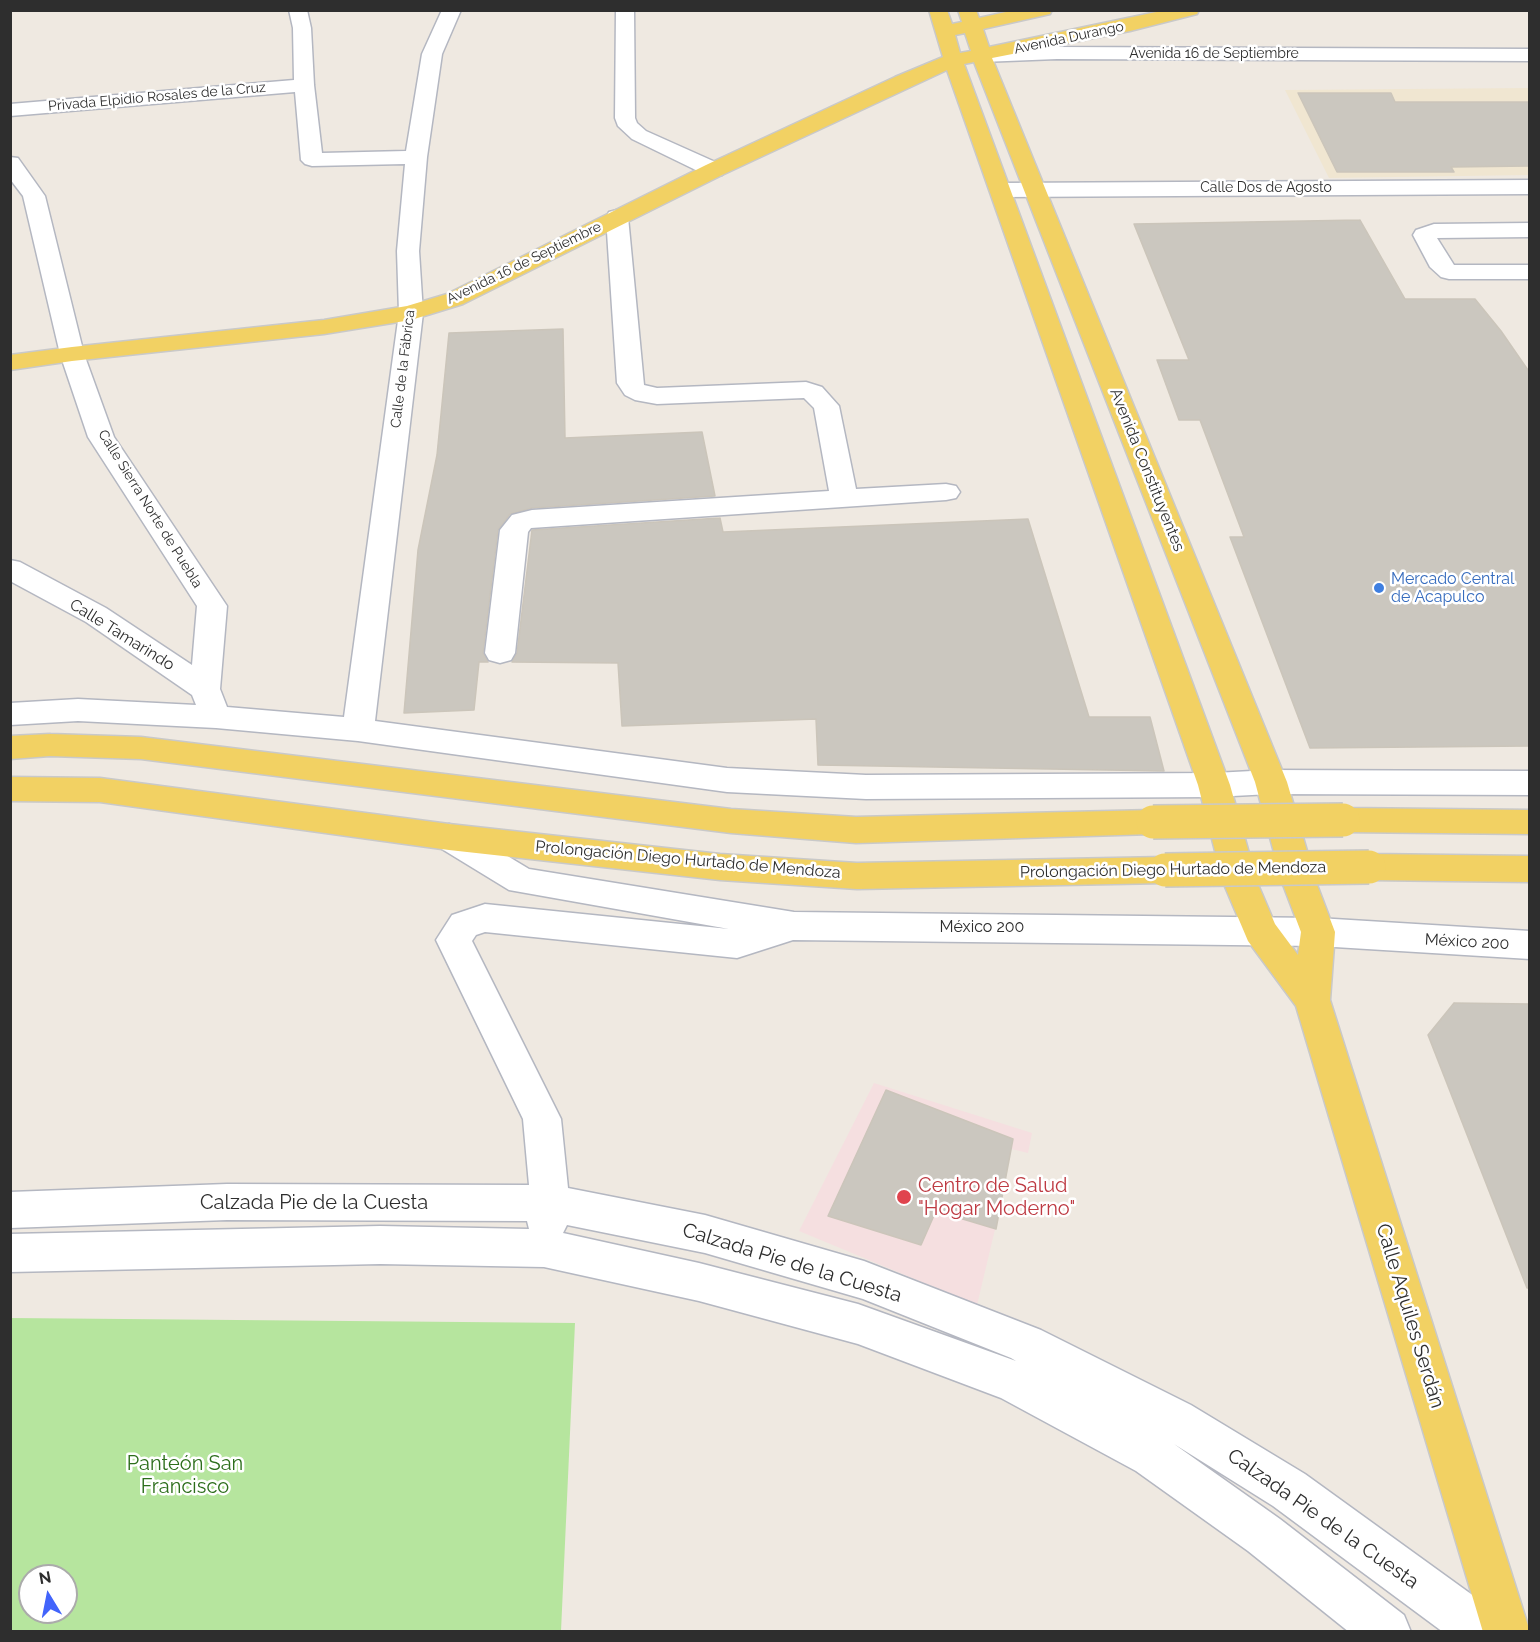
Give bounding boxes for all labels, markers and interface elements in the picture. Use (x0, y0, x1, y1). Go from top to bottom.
street label: Avenida Durango (1013, 18, 1125, 58)
street label: Avenida 16 de Septiembre (1129, 46, 1299, 62)
street label: Privada Elpidio Rosales de la Cruz (47, 79, 267, 115)
street label: Calle Dos de Agosto (1200, 180, 1332, 196)
street label: Avenida 16 de Septiembre (444, 218, 604, 308)
street label: Calle de la Fábrica (387, 309, 419, 429)
street label: Avenida Constituyentes (1105, 386, 1189, 554)
street label: Calle Sierra Norte de Puebla (94, 427, 206, 591)
place label: Mercado Central de Acapulco (1391, 569, 1514, 607)
marker: Mercado Central de Acapulco (1372, 581, 1386, 595)
street label: Calle Tamarindo (66, 595, 178, 675)
street label: Prolongación Diego Hurtado de Mendoza (535, 837, 841, 883)
street label: Prolongación Diego Hurtado de Mendoza (1020, 858, 1326, 882)
street label: México 200 (940, 917, 1024, 937)
street label: México 200 (1424, 930, 1510, 954)
place label: Centro de Salud "Hogar Moderno" (918, 1174, 1075, 1221)
marker: Centro de Salud "Hogar Moderno" (895, 1188, 913, 1206)
street label: Calzada Pie de la Cuesta (200, 1191, 428, 1215)
street label: Calzada Pie de la Cuesta (679, 1218, 905, 1308)
street label: Calle Aquiles Serdán (1371, 1221, 1449, 1411)
street label: Calzada Pie de la Cuesta (1223, 1444, 1423, 1594)
park label: Panteón San Francisco (127, 1452, 243, 1499)
north arrow (18, 1564, 78, 1624)
text: N (37, 1567, 53, 1588)

